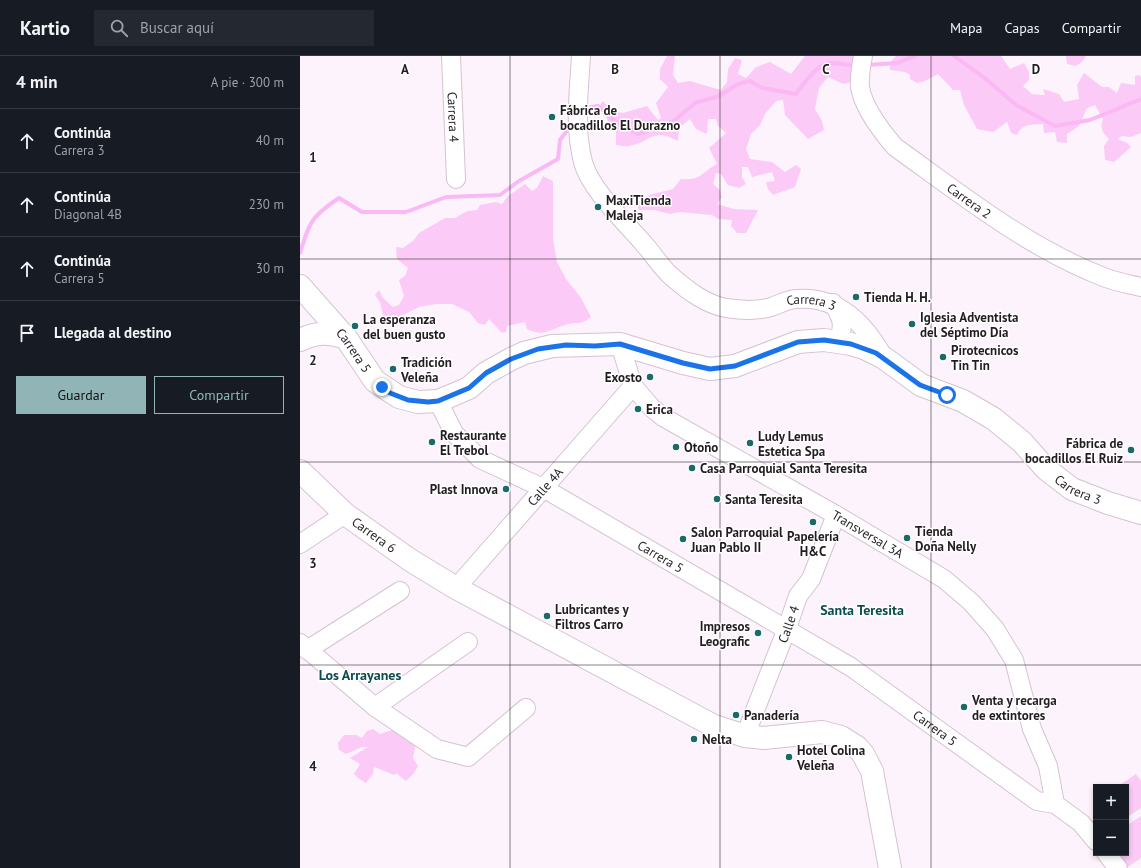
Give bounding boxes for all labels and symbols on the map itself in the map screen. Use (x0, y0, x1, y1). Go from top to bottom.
text: A (401, 61, 409, 78)
text: B (611, 61, 619, 78)
text: C (822, 61, 830, 78)
text: D (1032, 61, 1040, 78)
street label: Carrera 4 (443, 91, 462, 143)
place label: Fábrica de bocadillos El Durazno (560, 102, 680, 134)
marker: Fábrica de bocadillos El Durazno (547, 112, 557, 122)
text: 1 (309, 149, 317, 166)
street label: Carrera 2 (943, 179, 995, 222)
place label: MaxiTienda Maleja (606, 192, 671, 224)
marker: MaxiTienda Maleja (593, 202, 603, 212)
place label: Tienda H. H. (864, 289, 931, 306)
street label: Carrera 3 (785, 291, 839, 314)
marker: Tienda H. H. (851, 292, 861, 302)
place label: Iglesia Adventista del Séptimo Día (920, 309, 1018, 341)
place label: La esperanza del buen gusto (363, 311, 446, 343)
marker: Iglesia Adventista del Séptimo Día (907, 319, 917, 329)
marker: La esperanza del buen gusto (350, 321, 360, 331)
street label: Carrera 5 (332, 325, 375, 376)
place label: Pirotecnicos Tin Tin (951, 342, 1019, 374)
text: 2 (309, 352, 317, 369)
marker: Pirotecnicos Tin Tin (938, 352, 948, 362)
place label: Tradición Veleña (400, 354, 452, 386)
marker: Tradición Veleña (388, 364, 398, 374)
place label: Exosto (605, 369, 642, 386)
marker: Exosto (645, 372, 655, 382)
route end (373, 378, 391, 396)
route start (938, 386, 956, 404)
place label: Erica (646, 401, 673, 418)
marker: Erica (633, 404, 643, 414)
place label: Restaurante El Trebol (440, 427, 507, 459)
place label: Ludy Lemus Estetica Spa (758, 428, 825, 460)
place label: Fábrica de bocadillos El Ruiz (1025, 435, 1123, 467)
marker: Restaurante El Trebol (427, 437, 437, 447)
marker: Ludy Lemus Estetica Spa (745, 438, 755, 448)
place label: Otoño (684, 439, 718, 456)
marker: Otoño (671, 442, 681, 452)
marker: Fábrica de bocadillos El Ruiz (1126, 445, 1136, 455)
place label: Casa Parroquial Santa Teresita (700, 460, 867, 477)
marker: Casa Parroquial Santa Teresita (687, 463, 697, 473)
street label: Calle 4A (524, 464, 567, 510)
street label: Carrera 3 (1051, 471, 1104, 509)
place label: Plast Innova (430, 481, 498, 498)
marker: Plast Innova (501, 484, 511, 494)
place label: Santa Teresita (725, 491, 803, 508)
marker: Santa Teresita (712, 494, 722, 504)
street label: Transversal 3A (829, 506, 907, 562)
street label: Carrera 6 (348, 514, 399, 557)
marker: Papelería H&C (808, 517, 818, 527)
place label: Tienda Doña Nelly (915, 523, 977, 555)
place label: Salon Parroquial Juan Pablo II (690, 524, 783, 556)
place label: Papelería H&C (787, 528, 839, 560)
marker: Tienda Doña Nelly (902, 533, 912, 543)
marker: Salon Parroquial Juan Pablo II (678, 534, 688, 544)
street label: Carrera 5 (634, 537, 687, 577)
text: 3 (309, 555, 317, 572)
place label: Lubricantes y Filtros Carro (555, 601, 629, 633)
district label: Santa Teresita (820, 601, 904, 619)
street label: Calle 4 (774, 603, 803, 645)
marker: Lubricantes y Filtros Carro (542, 611, 552, 621)
place label: Impresos Leografic (699, 618, 751, 650)
marker: Impresos Leografic (753, 628, 763, 638)
district label: Los Arrayanes (319, 666, 401, 684)
place label: Venta y recarga de extintores (971, 692, 1057, 724)
marker: Venta y recarga de extintores (959, 702, 969, 712)
street label: Carrera 5 (909, 706, 960, 750)
place label: Panadería (744, 707, 799, 724)
marker: Panadería (731, 710, 741, 720)
place label: Nelta (702, 731, 732, 748)
marker: Nelta (689, 734, 699, 744)
place label: Hotel Colina Veleña (796, 742, 865, 774)
marker: Hotel Colina Veleña (784, 752, 794, 762)
text: 4 (309, 758, 317, 775)

